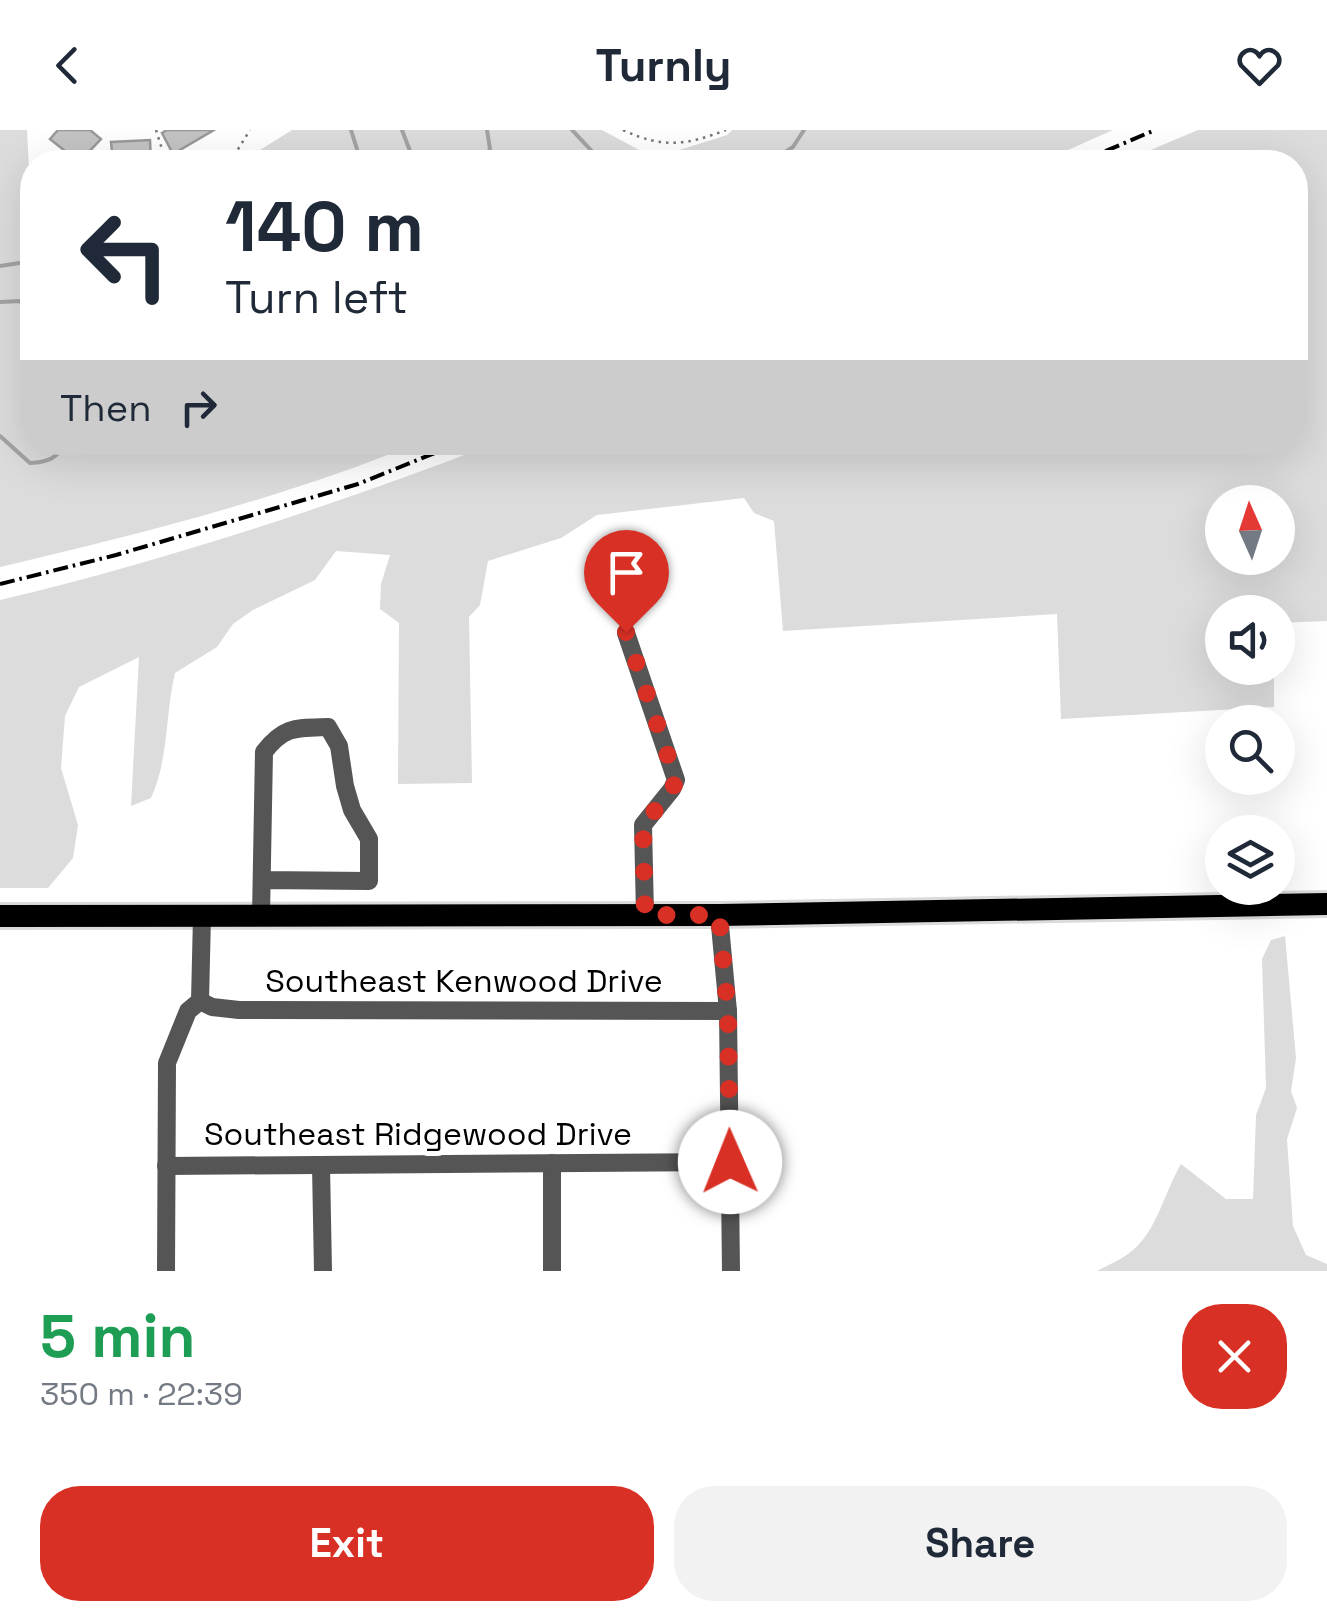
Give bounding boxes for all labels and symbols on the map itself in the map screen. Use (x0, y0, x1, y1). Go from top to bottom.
north arrow (1205, 485, 1295, 575)
pin (584, 530, 669, 633)
street label: Southeast Kenwood Drive (265, 961, 663, 1001)
position arrow (678, 1110, 782, 1214)
street label: Southeast Ridgewood Drive (204, 1114, 632, 1154)

